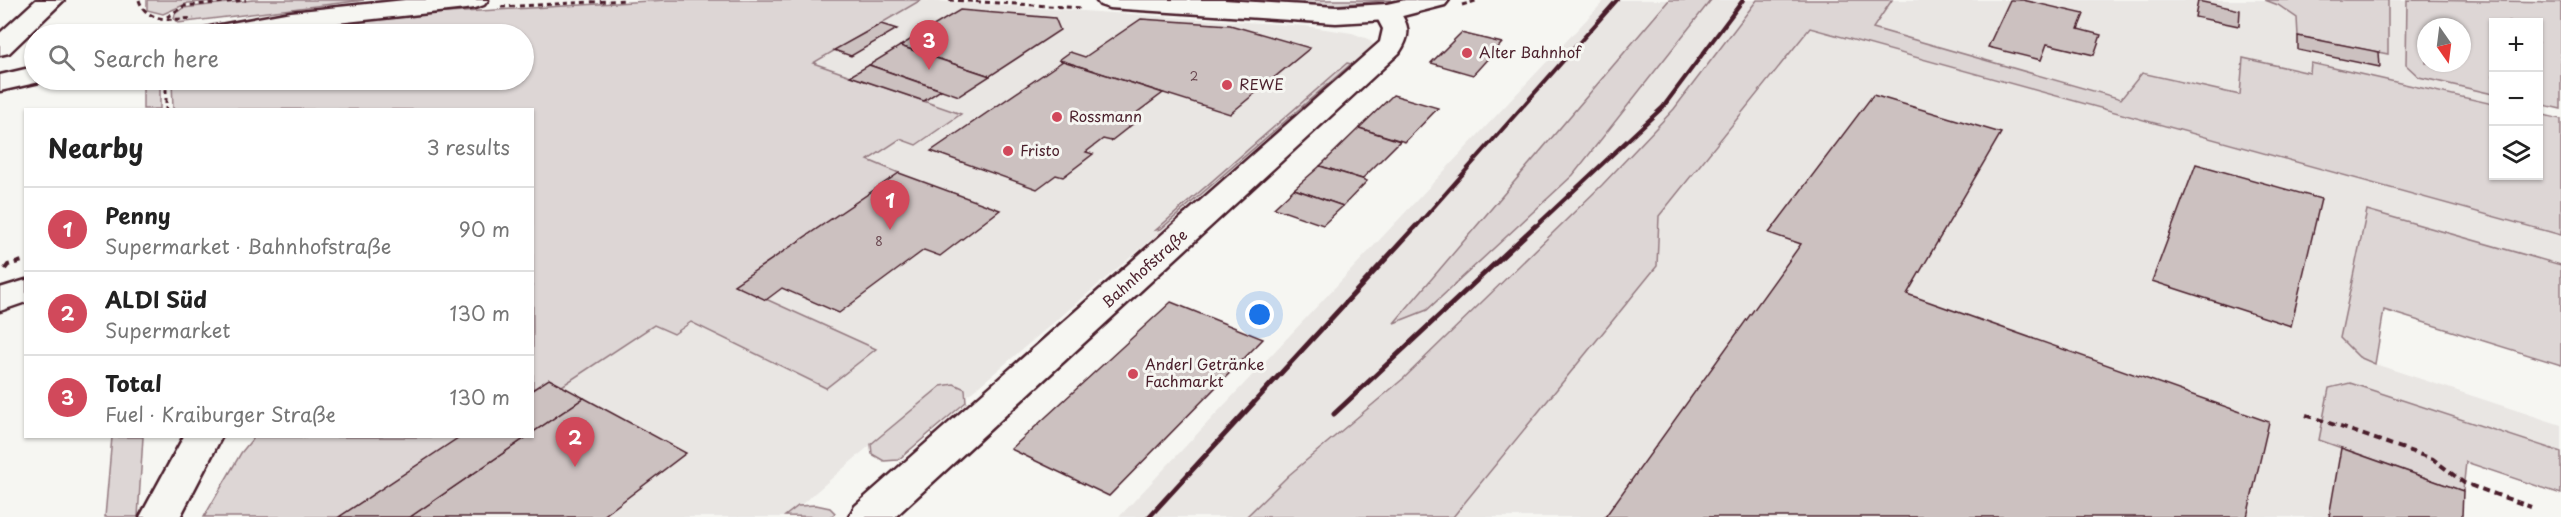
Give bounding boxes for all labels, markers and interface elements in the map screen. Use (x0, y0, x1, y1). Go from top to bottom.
north arrow (2417, 18, 2471, 72)
map controls (2489, 18, 2543, 180)
button: + (2489, 18, 2543, 72)
pin: 3 (910, 20, 948, 70)
search box (24, 24, 534, 90)
place label: Alter Bahnhof (1479, 40, 1582, 63)
icon: search (45, 41, 78, 74)
text: Search here (93, 41, 219, 74)
marker: Alter Bahnhof (1460, 46, 1474, 60)
house number: 2 (1190, 67, 1198, 85)
place label: REWE (1239, 72, 1284, 95)
button: − (2489, 72, 2543, 126)
marker: REWE (1220, 78, 1234, 92)
place label: Rossmann (1069, 104, 1142, 127)
marker: Rossmann (1050, 110, 1064, 124)
button: layers (2489, 126, 2543, 180)
text: Nearby (48, 128, 143, 167)
text: 3 results (427, 132, 510, 162)
place label: Fristo (1020, 138, 1060, 161)
marker: Fristo (1001, 144, 1015, 158)
pin: 1 (870, 180, 910, 230)
text: Penny (105, 198, 171, 231)
text: 1 (63, 214, 72, 244)
text: 90 m (459, 214, 510, 244)
street label: Bahnhofstraße (1096, 223, 1192, 313)
text: Supermarket · Bahnhofstraße (105, 231, 391, 261)
house number: 8 (875, 232, 883, 250)
text: ALDI Süd (105, 282, 207, 315)
text: 2 (60, 298, 75, 328)
text: 130 m (450, 298, 510, 328)
your location (1245, 300, 1274, 329)
text: Supermarket (105, 315, 231, 345)
place label: Anderl Getränke Fachmarkt (1145, 352, 1264, 392)
text: Total (105, 366, 162, 399)
marker: Anderl Getränke Fachmarkt (1126, 367, 1140, 381)
text: 3 (61, 382, 74, 412)
text: 130 m (450, 382, 510, 412)
text: Fuel · Kraiburger Straße (105, 399, 336, 429)
pin: 2 (556, 418, 594, 467)

